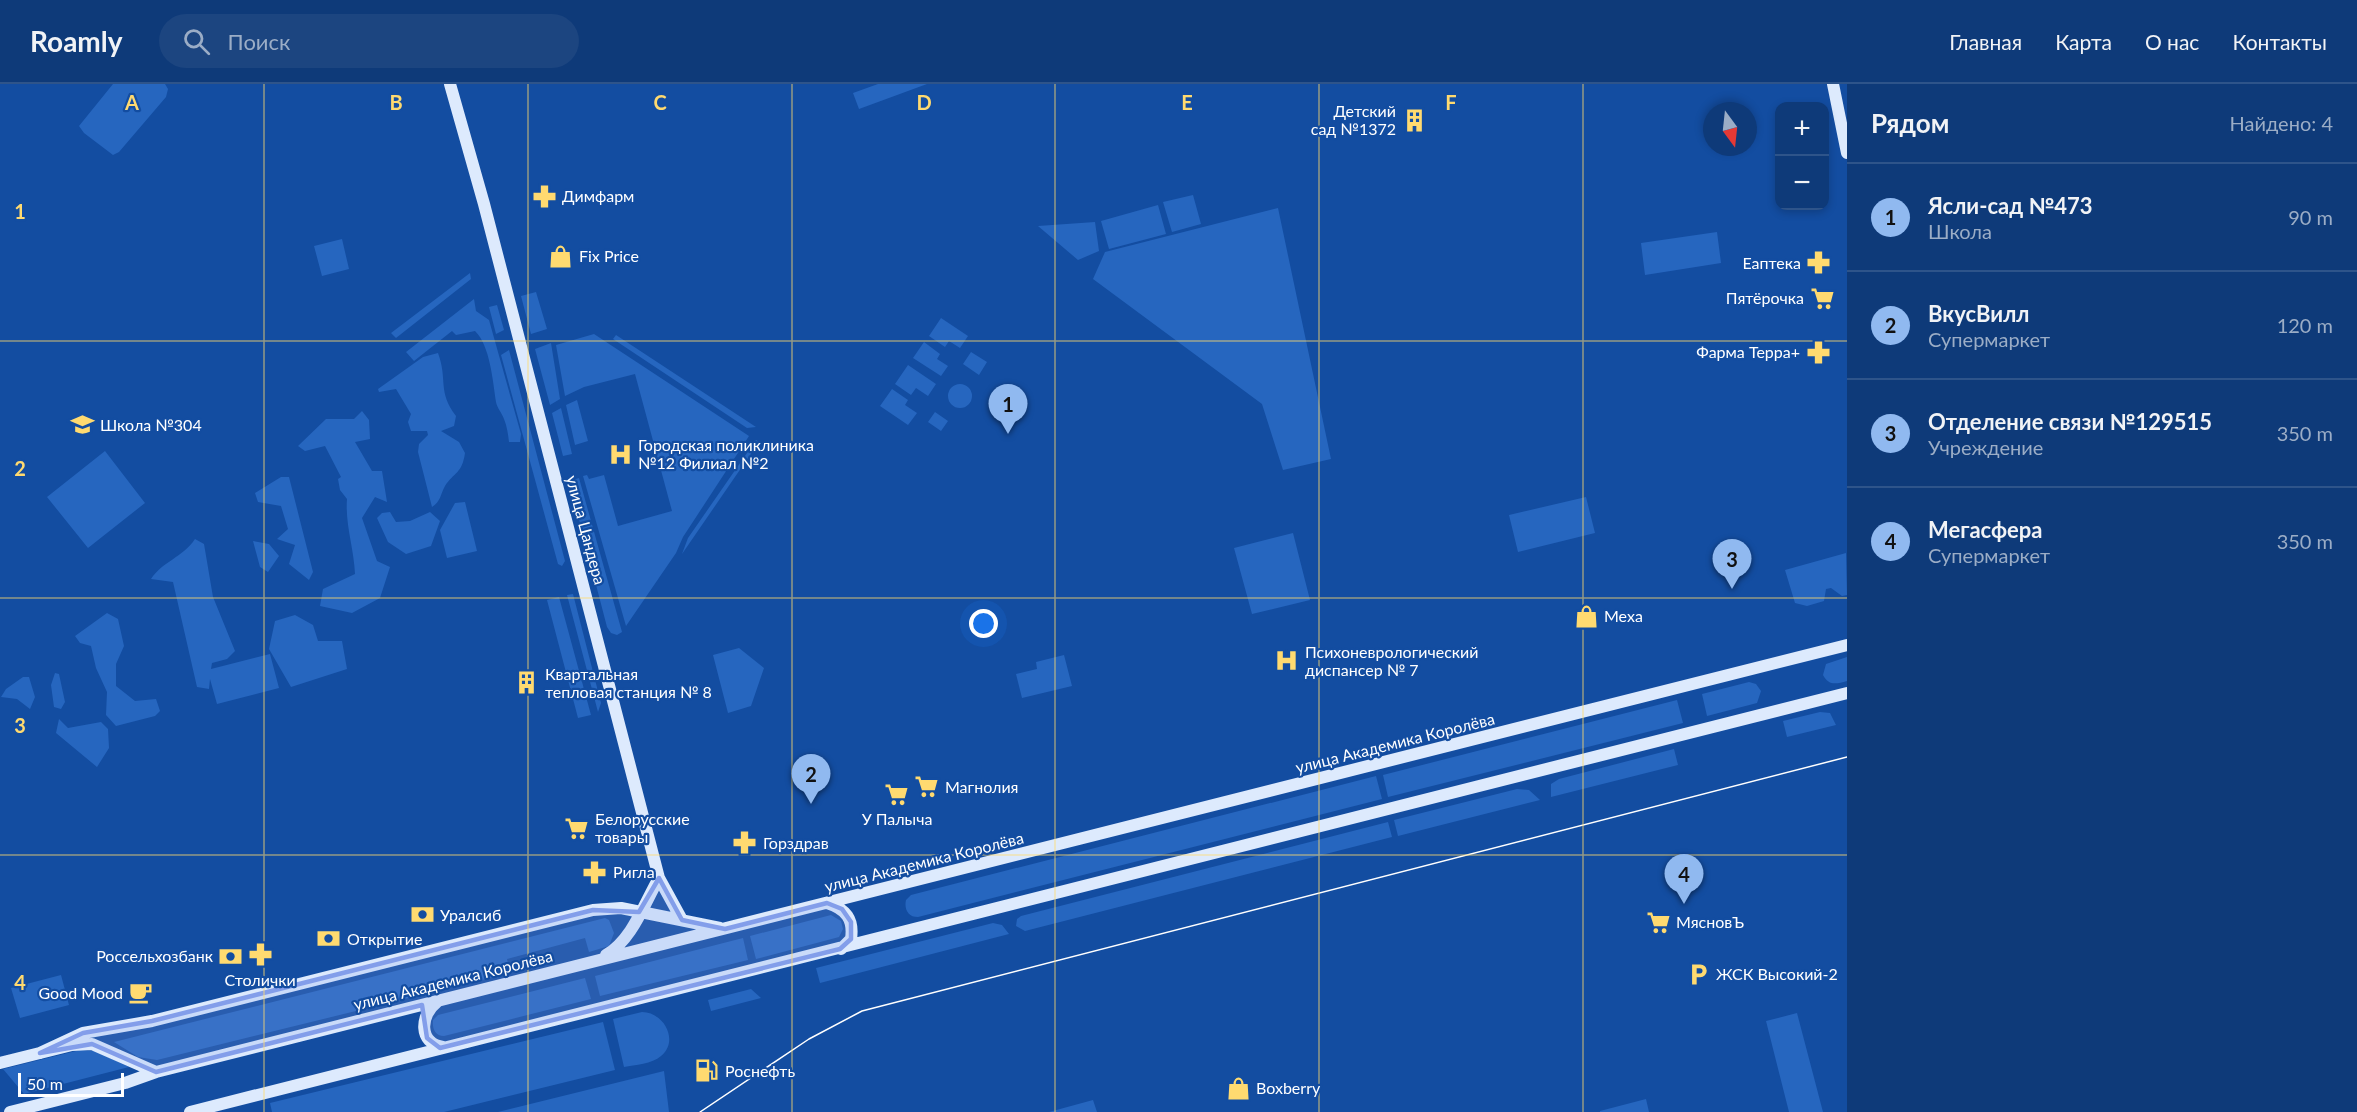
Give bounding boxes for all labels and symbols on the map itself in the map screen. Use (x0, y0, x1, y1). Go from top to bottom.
text: A (124, 90, 139, 114)
text: B (389, 90, 403, 114)
text: C (653, 90, 667, 114)
text: D (916, 90, 932, 114)
text: E (1181, 90, 1193, 114)
text: F (1445, 90, 1457, 114)
place label: Детский сад №1372 (1311, 101, 1396, 138)
north arrow (1703, 102, 1757, 156)
building icon: Детский сад №1372 (1401, 107, 1427, 133)
pharmacy icon: Димфарм (531, 183, 557, 209)
place label: Димфарм (562, 186, 634, 205)
text: 1 (14, 199, 26, 223)
shop icon: Fix Price (548, 243, 574, 269)
place label: Fix Price (579, 246, 639, 265)
pharmacy icon: Еаптека (1806, 250, 1832, 276)
place label: Еаптека (1742, 253, 1801, 272)
supermarket icon: Пятёрочка (1809, 285, 1835, 311)
place label: Пятёрочка (1726, 288, 1804, 307)
pharmacy icon: Фарма Терра+ (1805, 339, 1831, 365)
place label: Фарма Терра+ (1696, 342, 1800, 361)
pin: 1 (988, 384, 1028, 434)
school or university icon: Школа №304 (69, 412, 95, 438)
place label: Школа №304 (100, 415, 202, 434)
place label: Городская поликлиника №12 Филиал №2 (638, 435, 814, 472)
hospital icon: Городская поликлиника №12 Филиал №2 (607, 441, 633, 467)
text: 2 (14, 456, 26, 480)
street label: улица Цандера (563, 473, 610, 587)
pin: 3 (1712, 540, 1752, 589)
shop icon: Меха (1573, 603, 1599, 629)
place label: Меха (1604, 606, 1643, 625)
your location (969, 609, 998, 638)
place label: Психоневрологический диспансер № 7 (1305, 642, 1479, 679)
hospital icon: Психоневрологический диспансер № 7 (1274, 648, 1300, 674)
place label: Квартальная тепловая станция № 8 (545, 664, 712, 701)
building icon: Квартальная тепловая станция № 8 (514, 670, 540, 696)
street label: улица Академика Королёва (1293, 709, 1496, 776)
text: 3 (14, 713, 26, 737)
pin: 2 (792, 754, 830, 804)
supermarket icon: Магнолия (914, 774, 940, 800)
place label: Магнолия (945, 777, 1018, 796)
supermarket icon: У Палыча (884, 781, 910, 807)
place label: Белорусские товары (595, 809, 690, 846)
place label: У Палыча (862, 809, 932, 828)
supermarket icon: Белорусские товары (564, 815, 590, 841)
street label: улица Академика Королёва (822, 828, 1025, 895)
pharmacy icon: Горздрав (732, 830, 758, 856)
place label: Горздрав (763, 833, 829, 852)
pin: 4 (1664, 854, 1704, 904)
pharmacy icon: Ригла (582, 859, 608, 885)
place label: Ригла (613, 862, 655, 881)
bank icon: Уралсиб (409, 902, 435, 928)
place label: Уралсиб (440, 905, 501, 924)
supermarket icon: МясновЪ (1645, 909, 1671, 935)
place label: МясновЪ (1676, 912, 1744, 931)
bank icon: Открытие (316, 926, 342, 952)
place label: Открытие (347, 929, 422, 948)
pharmacy icon: Столички (247, 942, 273, 968)
bank icon: Россельхозбанк (218, 943, 244, 969)
place label: Россельхозбанк (96, 946, 214, 965)
street label: улица Академика Королёва (351, 946, 554, 1013)
parking icon: ЖСК Высокий-2 (1685, 961, 1711, 987)
place label: ЖСК Высокий-2 (1716, 964, 1838, 983)
text: 4 (14, 970, 26, 994)
place label: Столички (224, 970, 296, 989)
cafe icon: Good Mood (128, 980, 154, 1006)
place label: Good Mood (38, 983, 123, 1002)
fuel station icon: Роснефть (694, 1058, 720, 1084)
place label: Роснефть (725, 1061, 795, 1080)
scale bar (18, 1070, 124, 1098)
shop icon: Boxberry (1225, 1075, 1251, 1101)
place label: Boxberry (1256, 1078, 1321, 1097)

